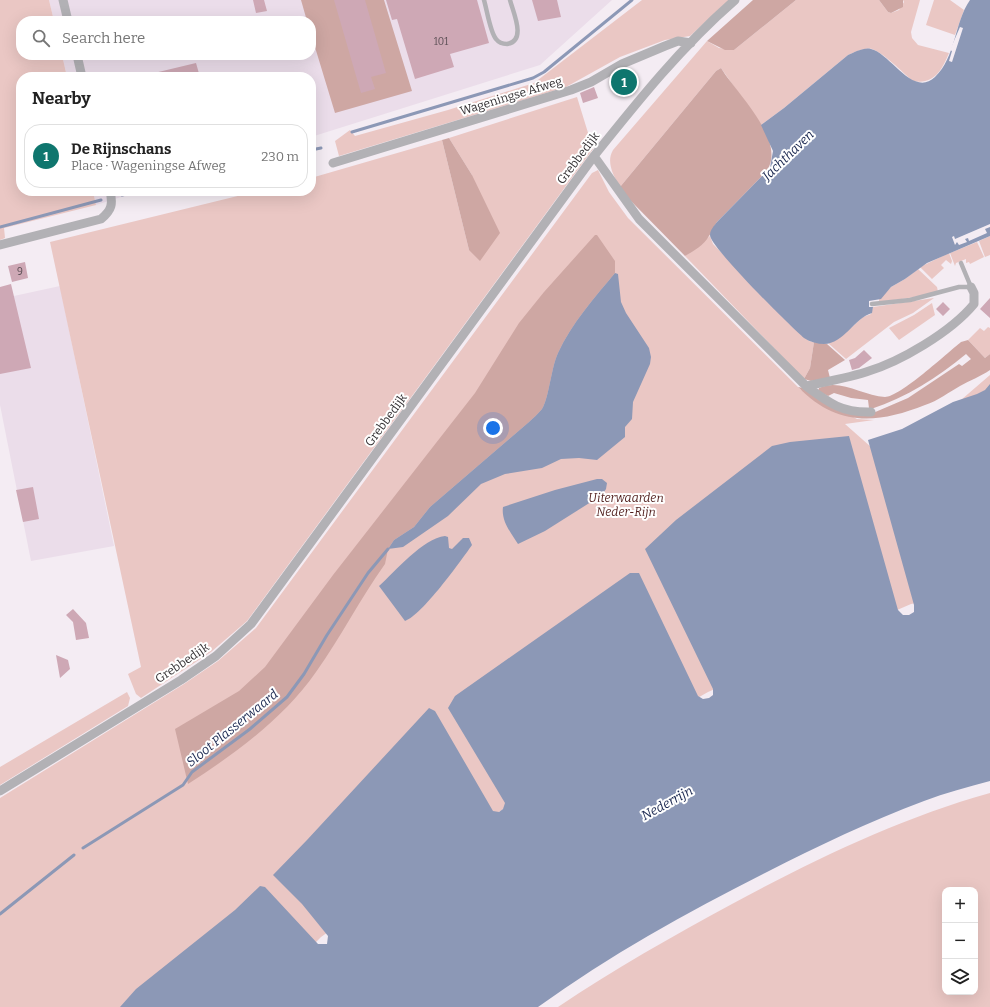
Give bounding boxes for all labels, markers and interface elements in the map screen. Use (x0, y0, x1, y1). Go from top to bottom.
search box (16, 16, 316, 60)
icon: search (30, 27, 52, 49)
text: Search here (62, 29, 145, 47)
house number: 101 (434, 36, 448, 48)
pin: 1 (611, 67, 637, 97)
street label: Wageningse Afweg (458, 74, 564, 118)
text: Nearby (32, 88, 91, 109)
water label: Jachthaven (758, 127, 817, 184)
street label: Grebbedijk (554, 129, 602, 187)
text: De Rijnschans (71, 140, 171, 158)
text: 1 (43, 149, 49, 164)
text: 230 m (261, 149, 299, 164)
text: Place · Wageningse Afweg (71, 158, 226, 173)
house number: 9 (17, 266, 23, 278)
street label: Grebbedijk (362, 391, 410, 449)
your location (483, 418, 503, 438)
park label: Uiterwaarden Neder-Rijn (588, 491, 664, 519)
street label: Grebbedijk (153, 640, 212, 686)
water label: Sloot Plasserwaard (183, 686, 281, 770)
water label: Nederrijn (639, 783, 695, 823)
map controls (942, 887, 978, 995)
button: + (942, 887, 978, 923)
button: − (942, 923, 978, 959)
button: layers (942, 959, 978, 995)

